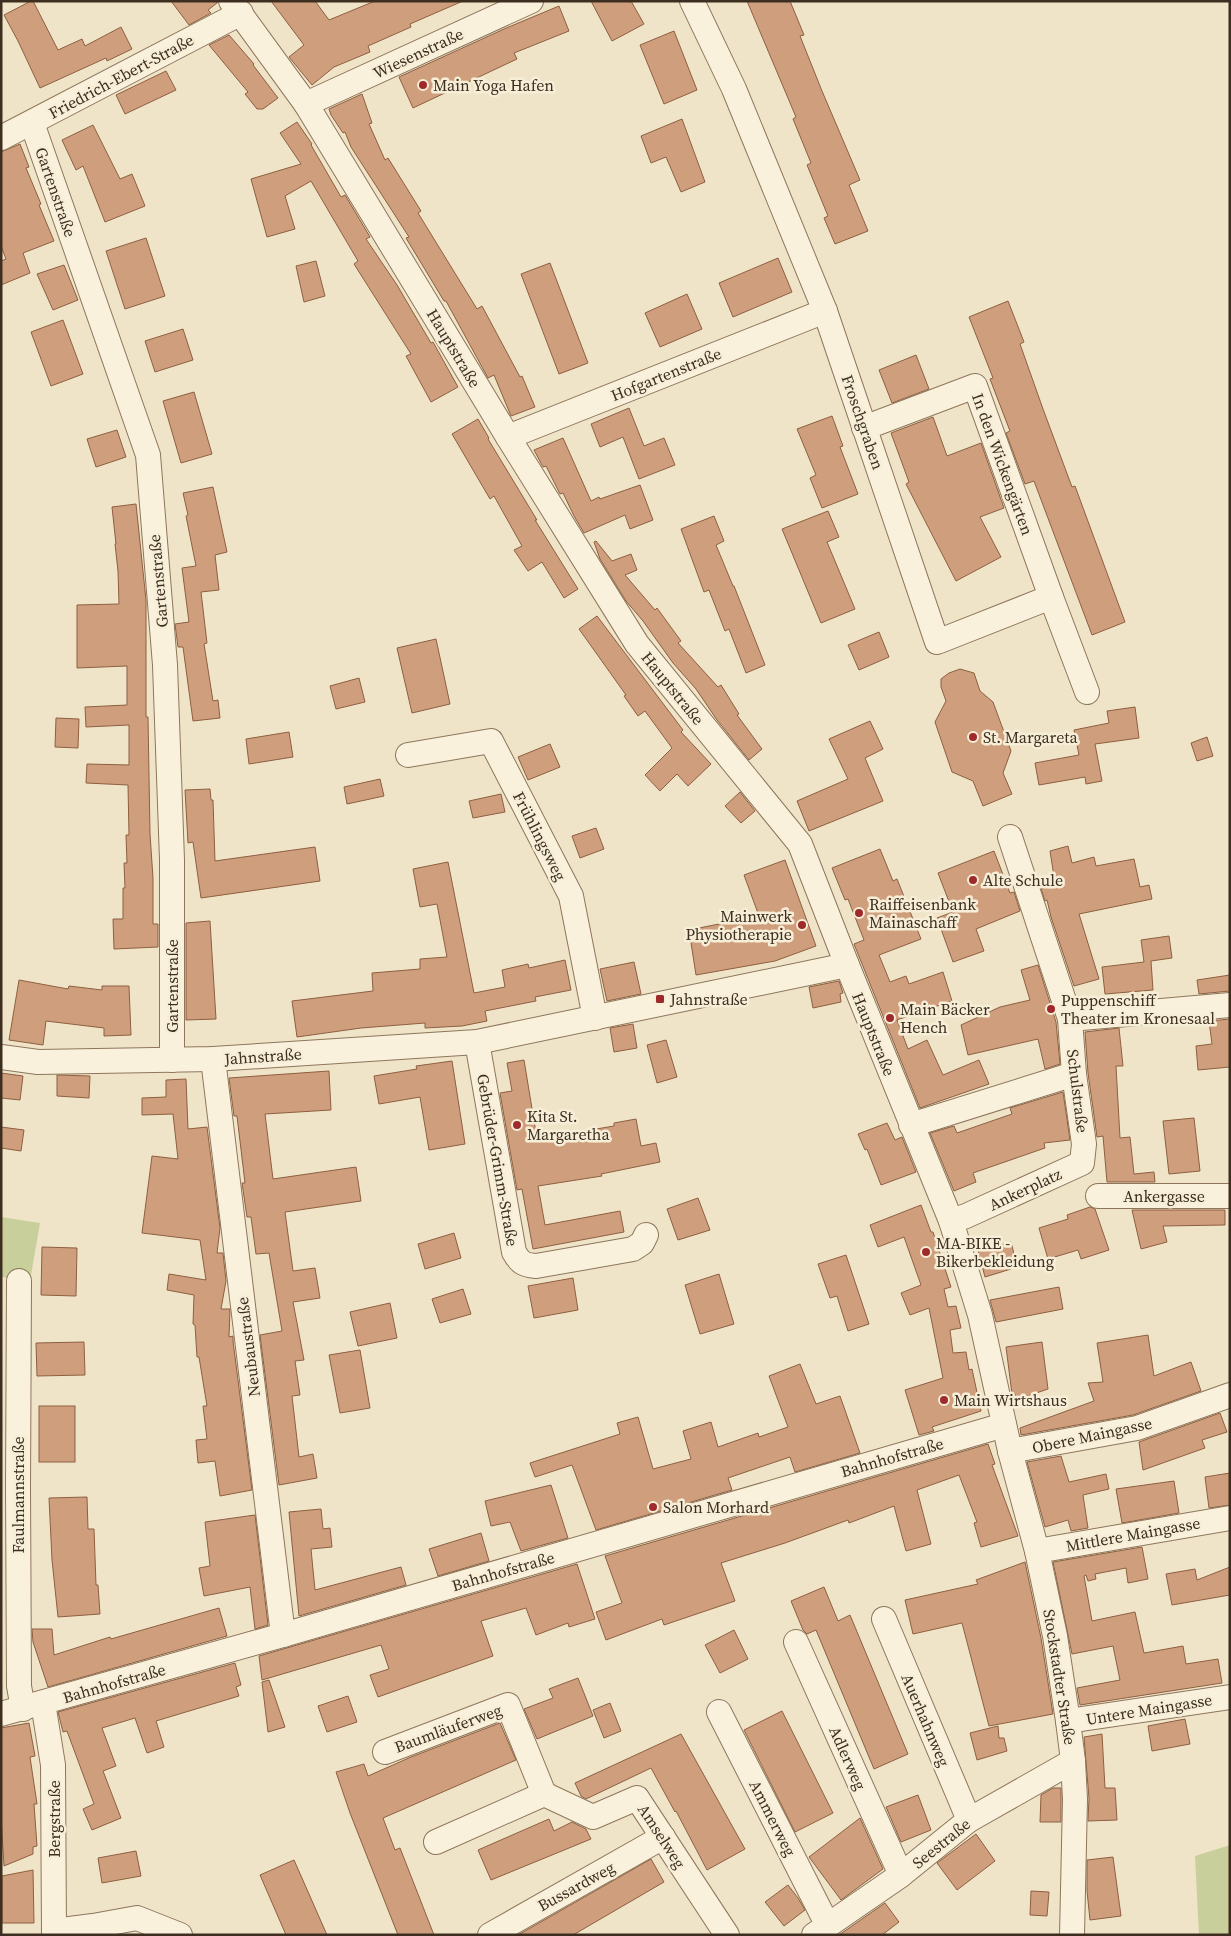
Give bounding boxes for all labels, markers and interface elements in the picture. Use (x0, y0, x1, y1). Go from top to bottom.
street label: Wiesenstraße (369, 22, 467, 84)
street label: Friedrich-Ebert-Straße (45, 28, 197, 124)
place label: Main Yoga Hafen (433, 74, 554, 96)
marker: Main Yoga Hafen (417, 79, 429, 91)
street label: Gartenstraße (30, 144, 82, 240)
street label: Hauptstraße (422, 304, 486, 392)
street label: Hofgartenstraße (607, 342, 725, 406)
street label: Froschgraben (837, 372, 890, 472)
street label: In den Wickengärten (967, 390, 1039, 538)
street label: Gartenstraße (143, 533, 173, 629)
street label: Hauptstraße (637, 647, 709, 729)
place label: St. Margareta (983, 726, 1079, 748)
marker: St. Margareta (967, 731, 979, 743)
street label: Frühlingsweg (508, 788, 572, 884)
place label: Alte Schule (983, 869, 1063, 891)
marker: Alte Schule (967, 874, 979, 886)
place label: Raiffeisenbank Mainaschaff (869, 893, 976, 933)
place label: Mainwerk Physiotherapie (685, 905, 792, 945)
marker: Raiffeisenbank Mainaschaff (853, 907, 865, 919)
marker: Mainwerk Physiotherapie (796, 919, 808, 931)
street label: Gartenstraße (161, 939, 183, 1033)
place label: Jahnstraße (669, 988, 748, 1010)
street label: Hauptstraße (847, 989, 901, 1079)
place label: Puppenschiff Theater im Kronesaal (1061, 989, 1215, 1029)
marker: Jahnstraße (654, 993, 666, 1005)
place label: Main Bäcker Hench (900, 998, 990, 1038)
marker: Puppenschiff Theater im Kronesaal (1045, 1003, 1057, 1015)
marker: Main Bäcker Hench (884, 1012, 896, 1024)
street label: Jahnstraße (223, 1042, 302, 1070)
street label: Schulstraße (1062, 1048, 1094, 1134)
street label: Gebrüder-Grimm-Straße (472, 1072, 524, 1248)
place label: Kita St. Margaretha (527, 1105, 610, 1145)
marker: Kita St. Margaretha (511, 1119, 523, 1131)
street label: Ankerplatz (985, 1163, 1065, 1215)
street label: Ankergasse (1123, 1185, 1205, 1207)
place label: MA-BIKE - Bikerbekleidung (936, 1232, 1054, 1272)
marker: MA-BIKE - Bikerbekleidung (920, 1246, 932, 1258)
street label: Neubaustraße (231, 1296, 265, 1398)
place label: Main Wirtshaus (954, 1389, 1067, 1411)
marker: Main Wirtshaus (938, 1394, 950, 1406)
street label: Obere Maingasse (1030, 1412, 1154, 1458)
street label: Bahnhofstraße (838, 1432, 946, 1482)
street label: Faulmannstraße (7, 1436, 29, 1554)
place label: Salon Morhard (663, 1496, 769, 1518)
marker: Salon Morhard (647, 1501, 659, 1513)
street label: Mittlere Maingasse (1064, 1511, 1202, 1557)
street label: Bahnhofstraße (449, 1546, 557, 1596)
street label: Stockstadter Straße (1038, 1608, 1082, 1746)
street label: Bahnhofstraße (60, 1658, 168, 1708)
street label: Auerhahnweg (897, 1670, 955, 1770)
street label: Untere Maingasse (1084, 1688, 1214, 1730)
street label: Baumläuferweg (391, 1698, 505, 1758)
street label: Adlerweg (824, 1723, 872, 1793)
street label: Ammerweg (744, 1776, 802, 1860)
street label: Bergstraße (43, 1780, 65, 1858)
street label: Amselweg (633, 1799, 691, 1873)
street label: Seestraße (907, 1813, 975, 1873)
street label: Bussardweg (534, 1856, 618, 1916)

